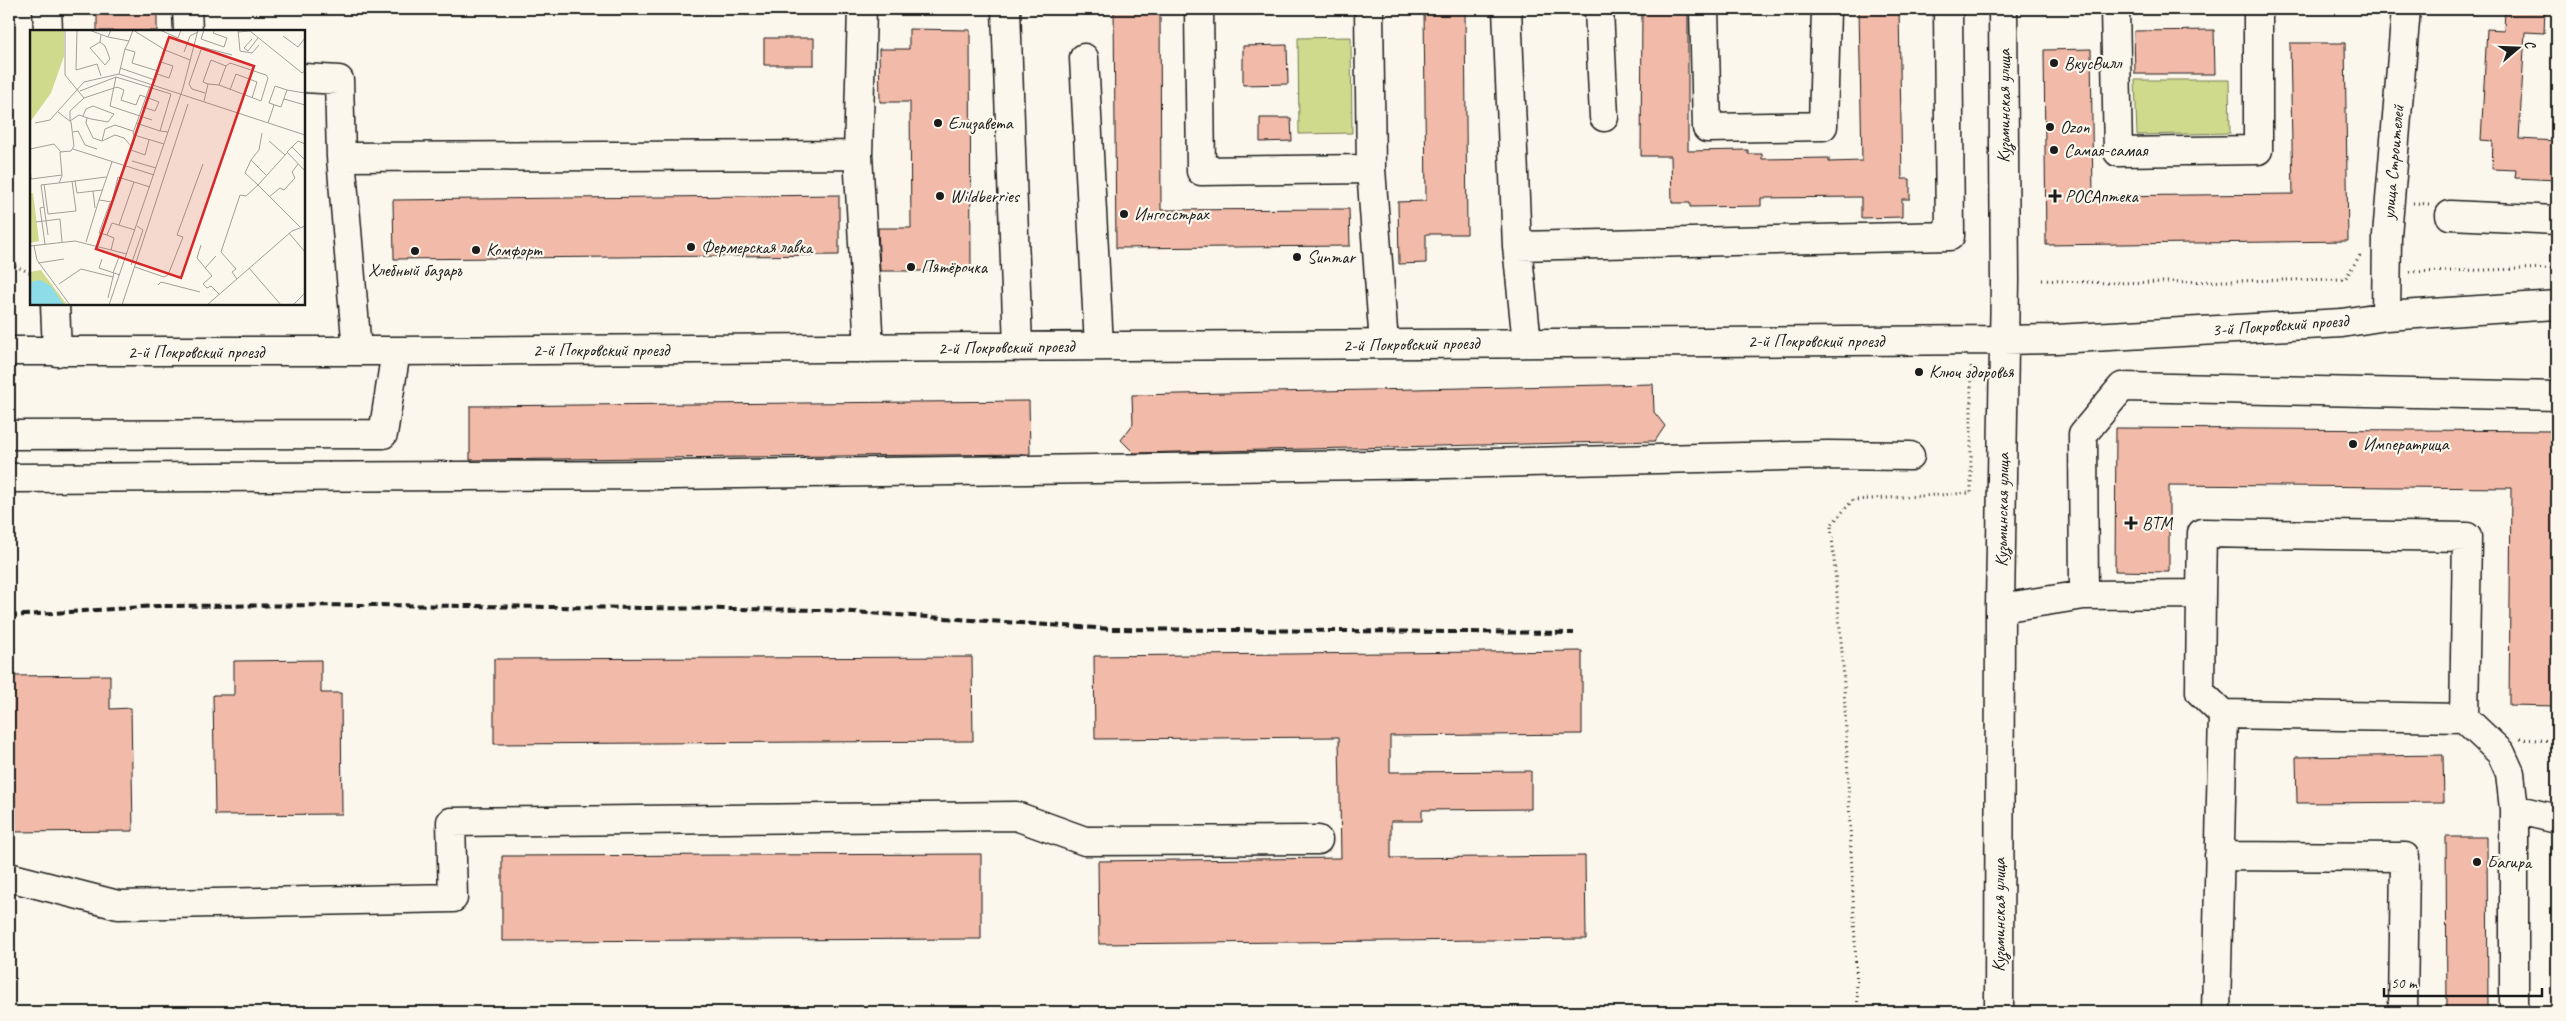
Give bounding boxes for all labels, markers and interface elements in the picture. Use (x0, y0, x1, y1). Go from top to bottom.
north arrow (2494, 22, 2544, 72)
inset map (30, 30, 305, 305)
text: С (2521, 38, 2540, 52)
street label: Кузьминская улица (1993, 48, 2016, 163)
place label: ВкусВилл (2064, 52, 2123, 74)
marker: ВкусВилл (2048, 57, 2060, 69)
street label: улица Строителей (2377, 102, 2409, 221)
place label: Елизавета (948, 112, 1014, 135)
place label: Ozon (2060, 116, 2090, 138)
marker: Елизавета (932, 117, 944, 129)
marker: Ozon (2044, 121, 2056, 133)
place label: Самая-самая (2064, 139, 2149, 161)
marker: Самая-самая (2048, 144, 2060, 156)
place label: Wildberries (950, 185, 1021, 207)
place label: РОСАптека (2065, 185, 2140, 207)
marker: Wildberries (934, 190, 946, 202)
marker: РОСАптека (2049, 190, 2061, 202)
place label: Ингосстрах (1134, 203, 1210, 225)
marker: Ингосстрах (1118, 208, 1130, 220)
place label: Фермерская лавка (701, 236, 814, 258)
place label: Комфорт (486, 239, 543, 261)
marker: Фермерская лавка (685, 241, 697, 253)
marker: Комфорт (470, 244, 482, 256)
marker: Хлебный базаръ (409, 245, 421, 257)
place label: Sunmar (1307, 246, 1356, 268)
marker: Sunmar (1291, 251, 1303, 263)
place label: Пятёрочка (921, 256, 989, 278)
place label: Хлебный базаръ (368, 259, 463, 282)
marker: Пятёрочка (905, 261, 917, 273)
street label: 3-й Покровский проезд (2211, 309, 2350, 341)
street label: 2-й Покровский проезд (1748, 330, 1886, 352)
street label: 2-й Покровский проезд (1343, 332, 1481, 356)
street label: 2-й Покровский проезд (938, 335, 1076, 359)
street label: 2-й Покровский проезд (533, 339, 671, 361)
street label: 2-й Покровский проезд (128, 341, 266, 363)
place label: Ключ здоровья (1929, 361, 2015, 383)
marker: Ключ здоровья (1913, 366, 1925, 378)
place label: Императрица (2363, 433, 2450, 455)
marker: Императрица (2347, 438, 2359, 450)
street label: Кузьминская улица (1990, 452, 2015, 567)
place label: ВТМ (2142, 512, 2173, 534)
marker: ВТМ (2124, 516, 2138, 530)
place label: Багира (2487, 851, 2533, 873)
marker: Багира (2471, 856, 2483, 868)
street label: Кузьминская улица (1988, 857, 2011, 972)
scale bar (2384, 966, 2541, 998)
text: 50 m (2391, 974, 2418, 993)

